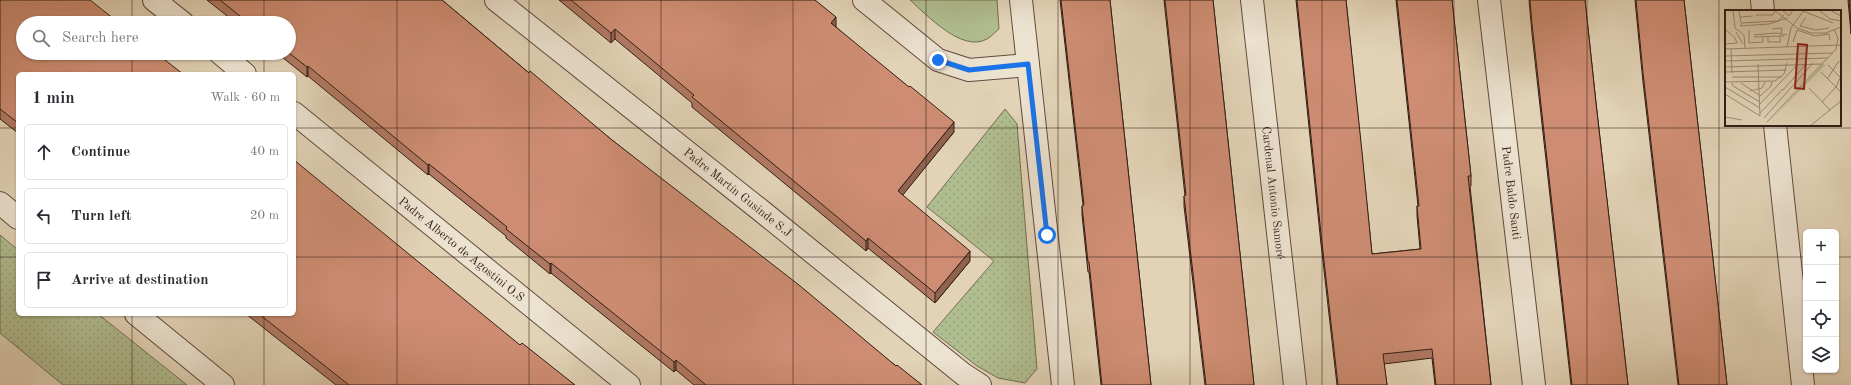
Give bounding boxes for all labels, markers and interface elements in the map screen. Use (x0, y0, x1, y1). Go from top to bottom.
inset map (1725, 10, 1841, 126)
search box (16, 16, 296, 60)
icon: search (30, 27, 52, 49)
text: Search here (62, 31, 139, 46)
route end (929, 51, 947, 69)
text: 1 min (32, 90, 75, 107)
text: Walk · 60 m (211, 91, 280, 104)
street label: Cardenal Antonio Samoré (1259, 126, 1286, 261)
icon: ahead (33, 141, 55, 163)
text: Continue (71, 145, 130, 160)
text: 40 m (250, 145, 279, 158)
street label: Padre Baldo Santi (1499, 145, 1522, 240)
street label: Padre Martín Gusinde S.J (681, 147, 794, 240)
street label: Padre Alberto de Agostini O.S (396, 195, 526, 304)
icon: left (33, 205, 55, 227)
text: Turn left (71, 209, 131, 224)
text: 20 m (250, 209, 279, 222)
route start (1038, 226, 1056, 244)
map controls (1803, 229, 1839, 373)
button: + (1803, 229, 1839, 265)
button: − (1803, 265, 1839, 301)
icon: arrive (33, 269, 55, 291)
text: Arrive at destination (71, 273, 209, 288)
button: locate (1803, 301, 1839, 337)
button: layers (1803, 337, 1839, 373)

